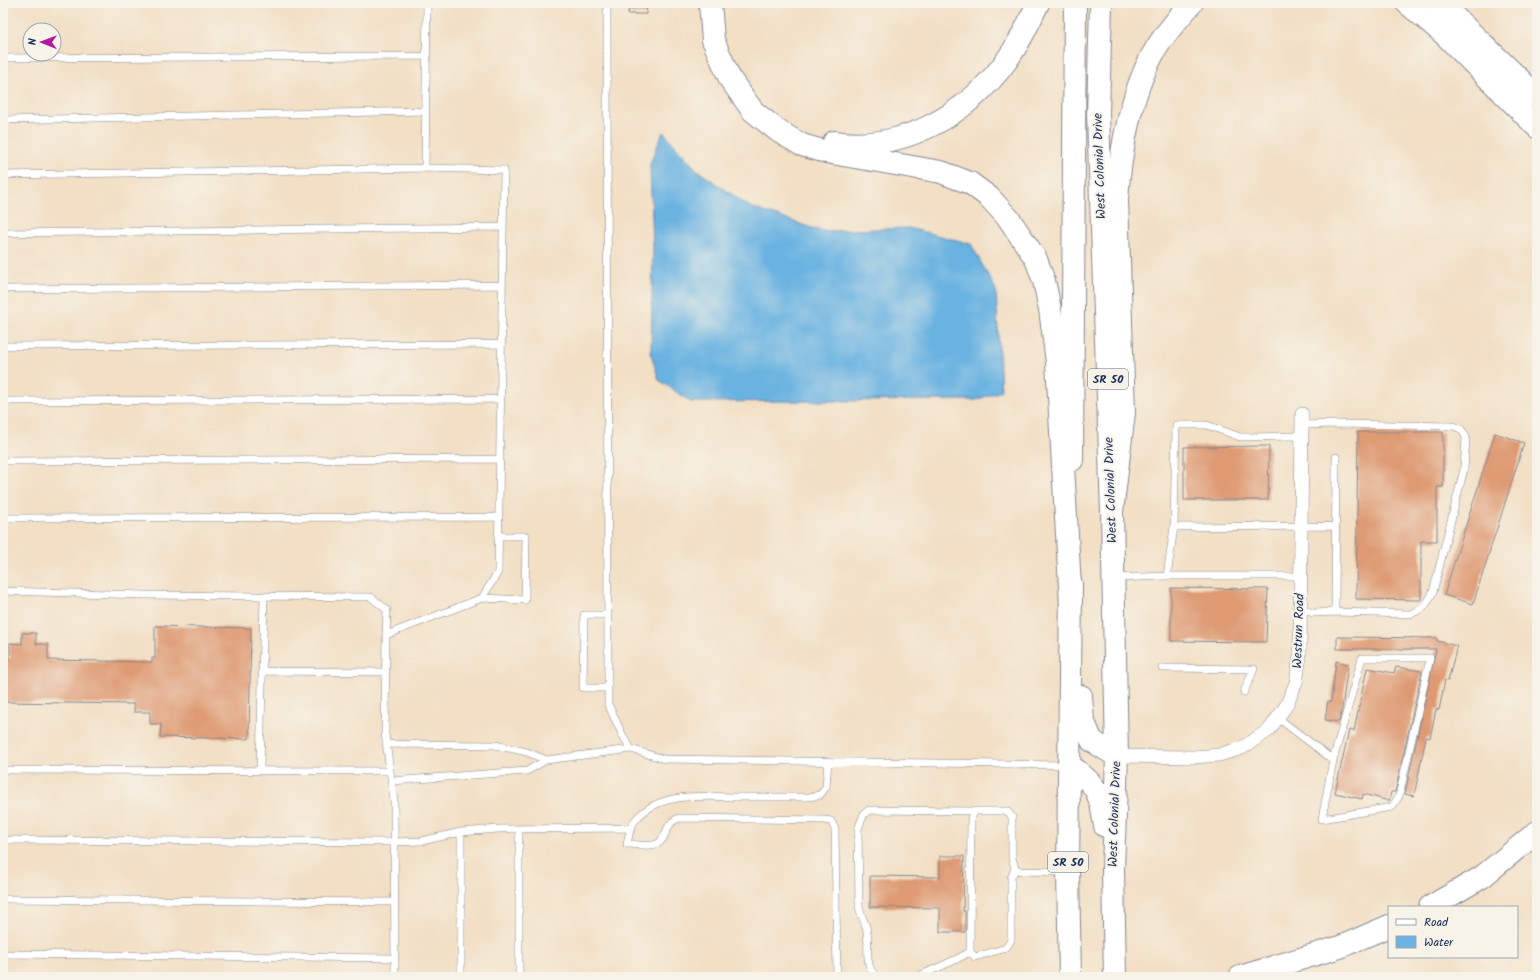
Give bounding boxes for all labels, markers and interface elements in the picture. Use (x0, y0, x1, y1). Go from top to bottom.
north arrow (22, 22, 62, 62)
text: N (24, 38, 42, 45)
street label: West Colonial Drive (1088, 112, 1112, 219)
road number: SR 50 (1088, 369, 1128, 389)
street label: West Colonial Drive (1099, 436, 1123, 543)
street label: Westrun Road (1287, 592, 1311, 669)
street label: West Colonial Drive (1103, 760, 1127, 867)
road number: SR 50 (1048, 852, 1088, 872)
legend (1388, 906, 1518, 958)
text: Road (1424, 913, 1449, 932)
text: Water (1424, 933, 1454, 952)

